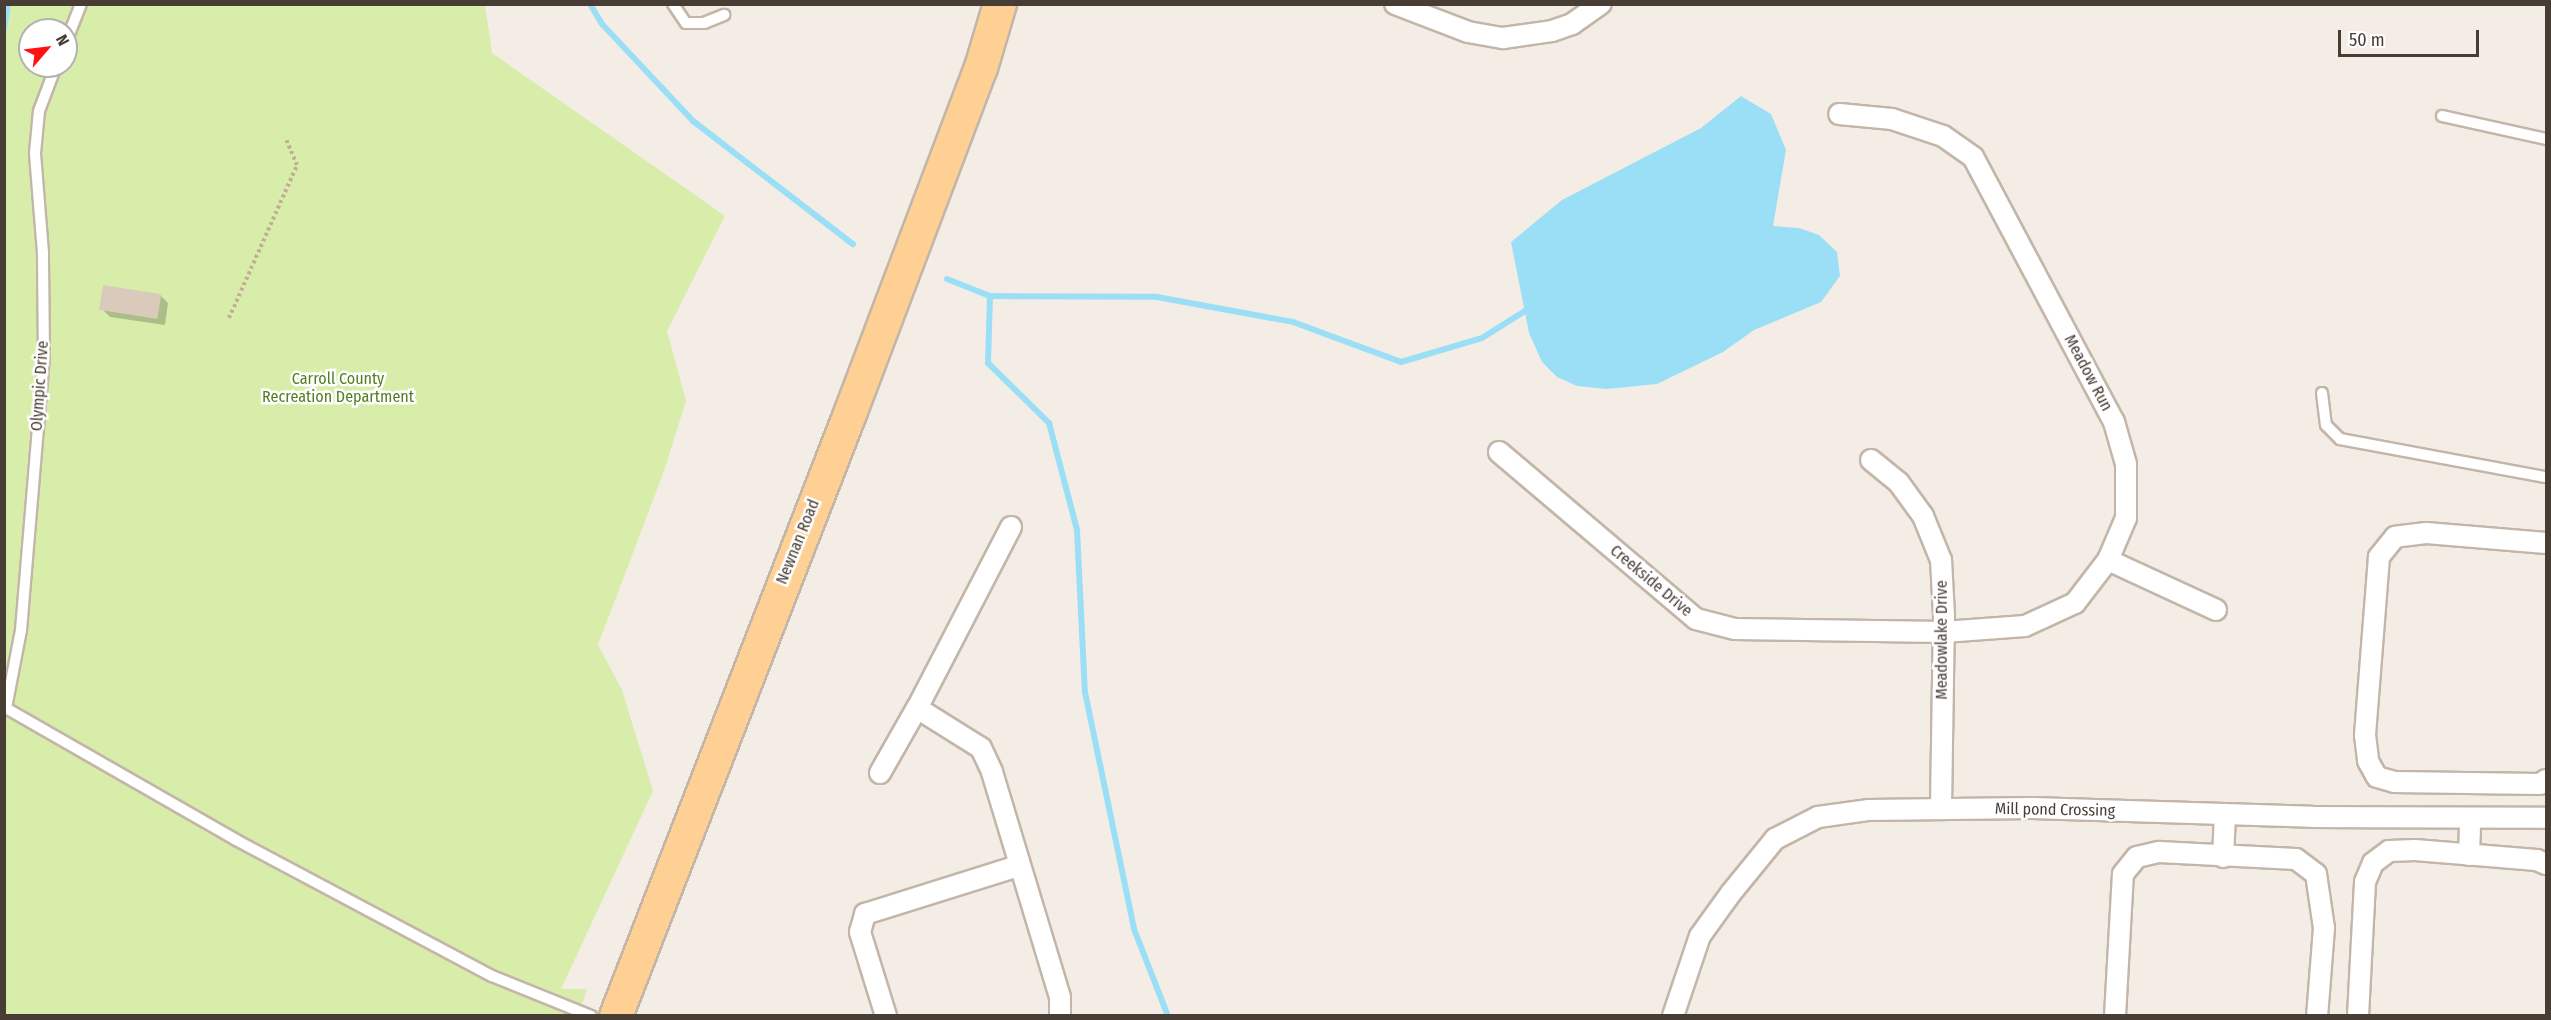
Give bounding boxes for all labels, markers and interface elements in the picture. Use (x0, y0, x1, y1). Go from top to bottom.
north arrow (18, 18, 78, 78)
scale bar (2341, 18, 2482, 56)
text: 50 m (2349, 29, 2385, 51)
text: N (52, 32, 73, 49)
street label: Meadow Run (2060, 332, 2116, 414)
street label: Olympic Drive (27, 340, 53, 432)
park label: Carroll County Recreation Department (262, 369, 414, 407)
street label: Newnan Road (772, 497, 824, 587)
street label: Creekside Drive (1606, 541, 1696, 621)
street label: Meadowlake Drive (1932, 580, 1952, 700)
street label: Mill pond Crossing (1995, 799, 2115, 821)

